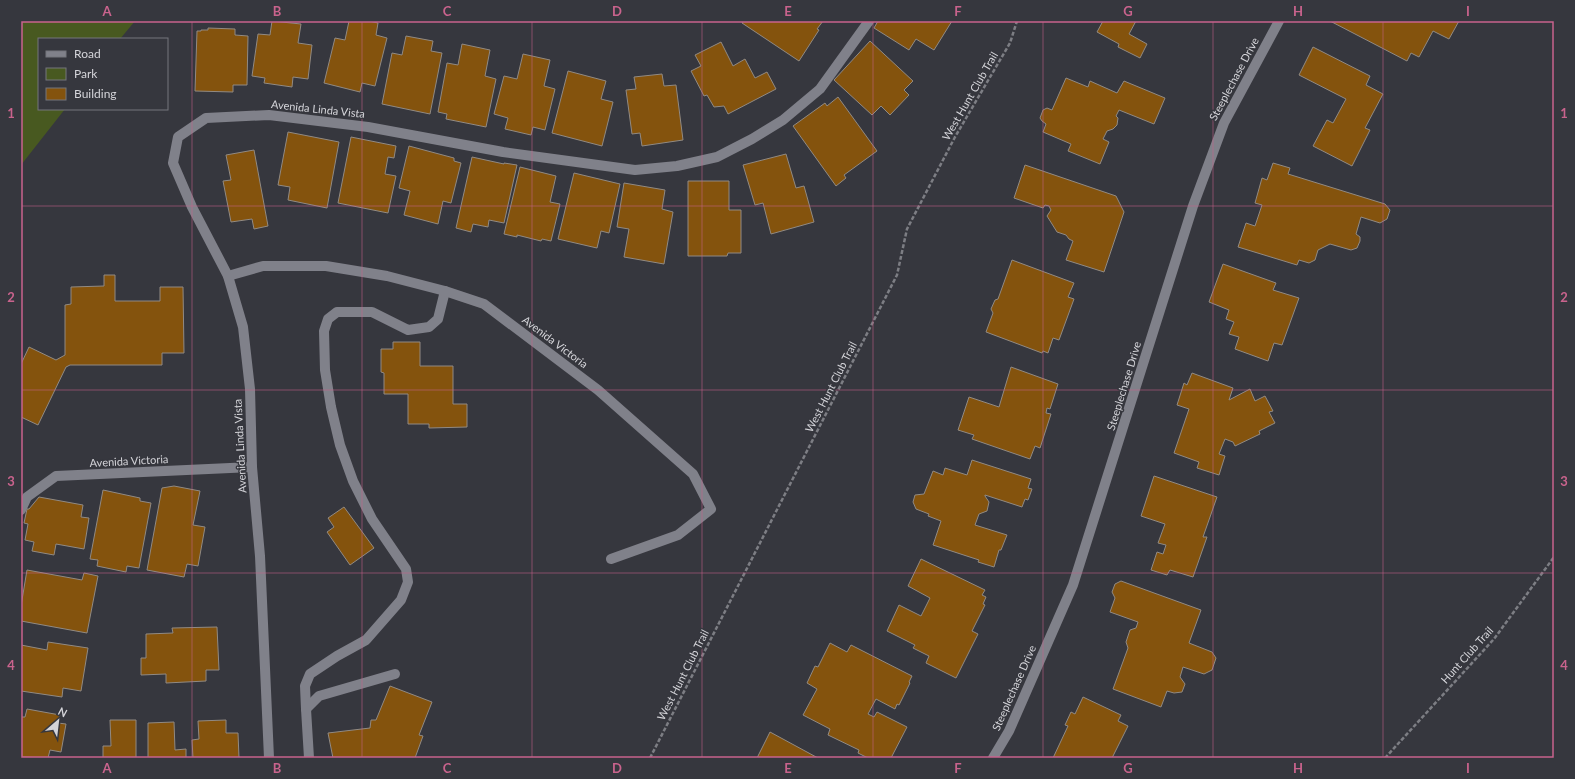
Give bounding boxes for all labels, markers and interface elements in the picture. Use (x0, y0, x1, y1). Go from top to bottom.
text: A (101, 3, 112, 19)
text: B (273, 3, 282, 19)
text: C (443, 3, 452, 19)
text: D (612, 3, 622, 19)
text: E (784, 3, 792, 19)
text: F (954, 3, 962, 19)
text: G (1123, 3, 1133, 19)
text: H (1293, 3, 1303, 19)
text: I (1466, 3, 1470, 19)
street label: Steeplechase Drive (1206, 35, 1261, 123)
legend (38, 38, 168, 110)
text: Road (74, 46, 101, 61)
street label: West Hunt Club Trail (939, 49, 1000, 142)
text: Park (74, 66, 98, 81)
text: Building (74, 86, 117, 101)
street label: Avenida Linda Vista (270, 97, 366, 120)
text: 1 (7, 105, 15, 121)
text: 1 (1560, 105, 1568, 121)
text: 2 (7, 289, 15, 305)
text: 2 (1560, 289, 1568, 305)
street label: Avenida Victoria (520, 313, 591, 370)
street label: West Hunt Club Trail (802, 339, 859, 434)
street label: Steeplechase Drive (1104, 340, 1143, 432)
street label: Avenida Linda Vista (231, 399, 248, 493)
street label: Avenida Victoria (89, 452, 169, 469)
text: 3 (7, 473, 15, 489)
text: 3 (1560, 473, 1568, 489)
street label: Hunt Club Trail (1438, 624, 1496, 686)
street label: West Hunt Club Trail (654, 627, 711, 722)
street label: Steeplechase Drive (989, 643, 1038, 733)
text: 4 (7, 657, 15, 673)
text: 4 (1560, 657, 1568, 673)
north arrow (38, 701, 78, 741)
text: N (56, 704, 70, 719)
text: A (101, 760, 112, 776)
text: B (273, 760, 282, 776)
text: C (443, 760, 452, 776)
text: D (612, 760, 622, 776)
text: E (784, 760, 792, 776)
text: F (954, 760, 962, 776)
text: G (1123, 760, 1133, 776)
text: H (1293, 760, 1303, 776)
text: I (1466, 760, 1470, 776)

